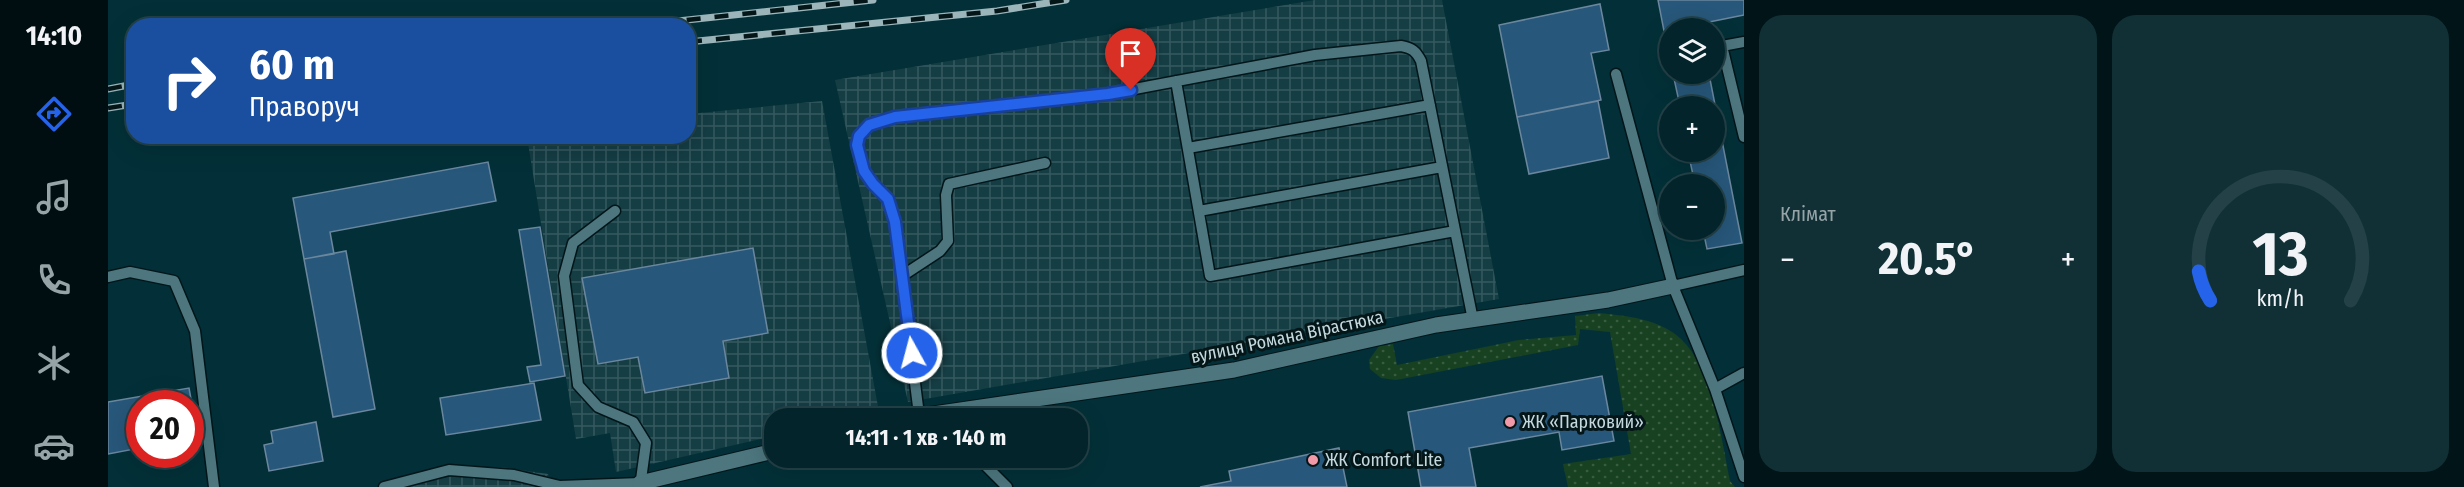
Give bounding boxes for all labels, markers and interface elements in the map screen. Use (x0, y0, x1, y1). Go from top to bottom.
map controls (1659, 18, 1725, 240)
button: layers (1659, 18, 1725, 84)
text: 14:10 (26, 20, 82, 52)
pin (1105, 28, 1156, 90)
icon: arrive (1114, 37, 1147, 70)
text: 60 m (249, 40, 335, 90)
icon: right (150, 42, 228, 120)
text: Праворуч (249, 91, 360, 123)
icon: directions (33, 93, 75, 135)
button: + (1659, 96, 1725, 162)
button: − (1659, 174, 1725, 240)
icon: music (33, 176, 75, 218)
text: Клімат (1780, 202, 1836, 226)
text: 13 (2252, 217, 2308, 292)
text: 20.5° (1878, 232, 1977, 286)
text: − (1780, 240, 1795, 280)
text: + (2060, 240, 2075, 280)
icon: phone (33, 259, 75, 301)
text: km/h (2256, 286, 2304, 312)
street label: вулиця Романа Вірастюка (1189, 306, 1385, 368)
position arrow (880, 321, 944, 385)
icon: climate (33, 342, 75, 384)
speed limit sign: 20 (126, 390, 204, 468)
place label: ЖК «Парковий» (1522, 411, 1644, 433)
marker: ЖК «Парковий» (1503, 415, 1517, 429)
text: 14:11 · 1 хв · 140 m (846, 424, 1006, 451)
icon: car (33, 425, 75, 467)
place label: ЖК Comfort Lite (1325, 449, 1443, 471)
marker: ЖК Comfort Lite (1306, 453, 1320, 467)

